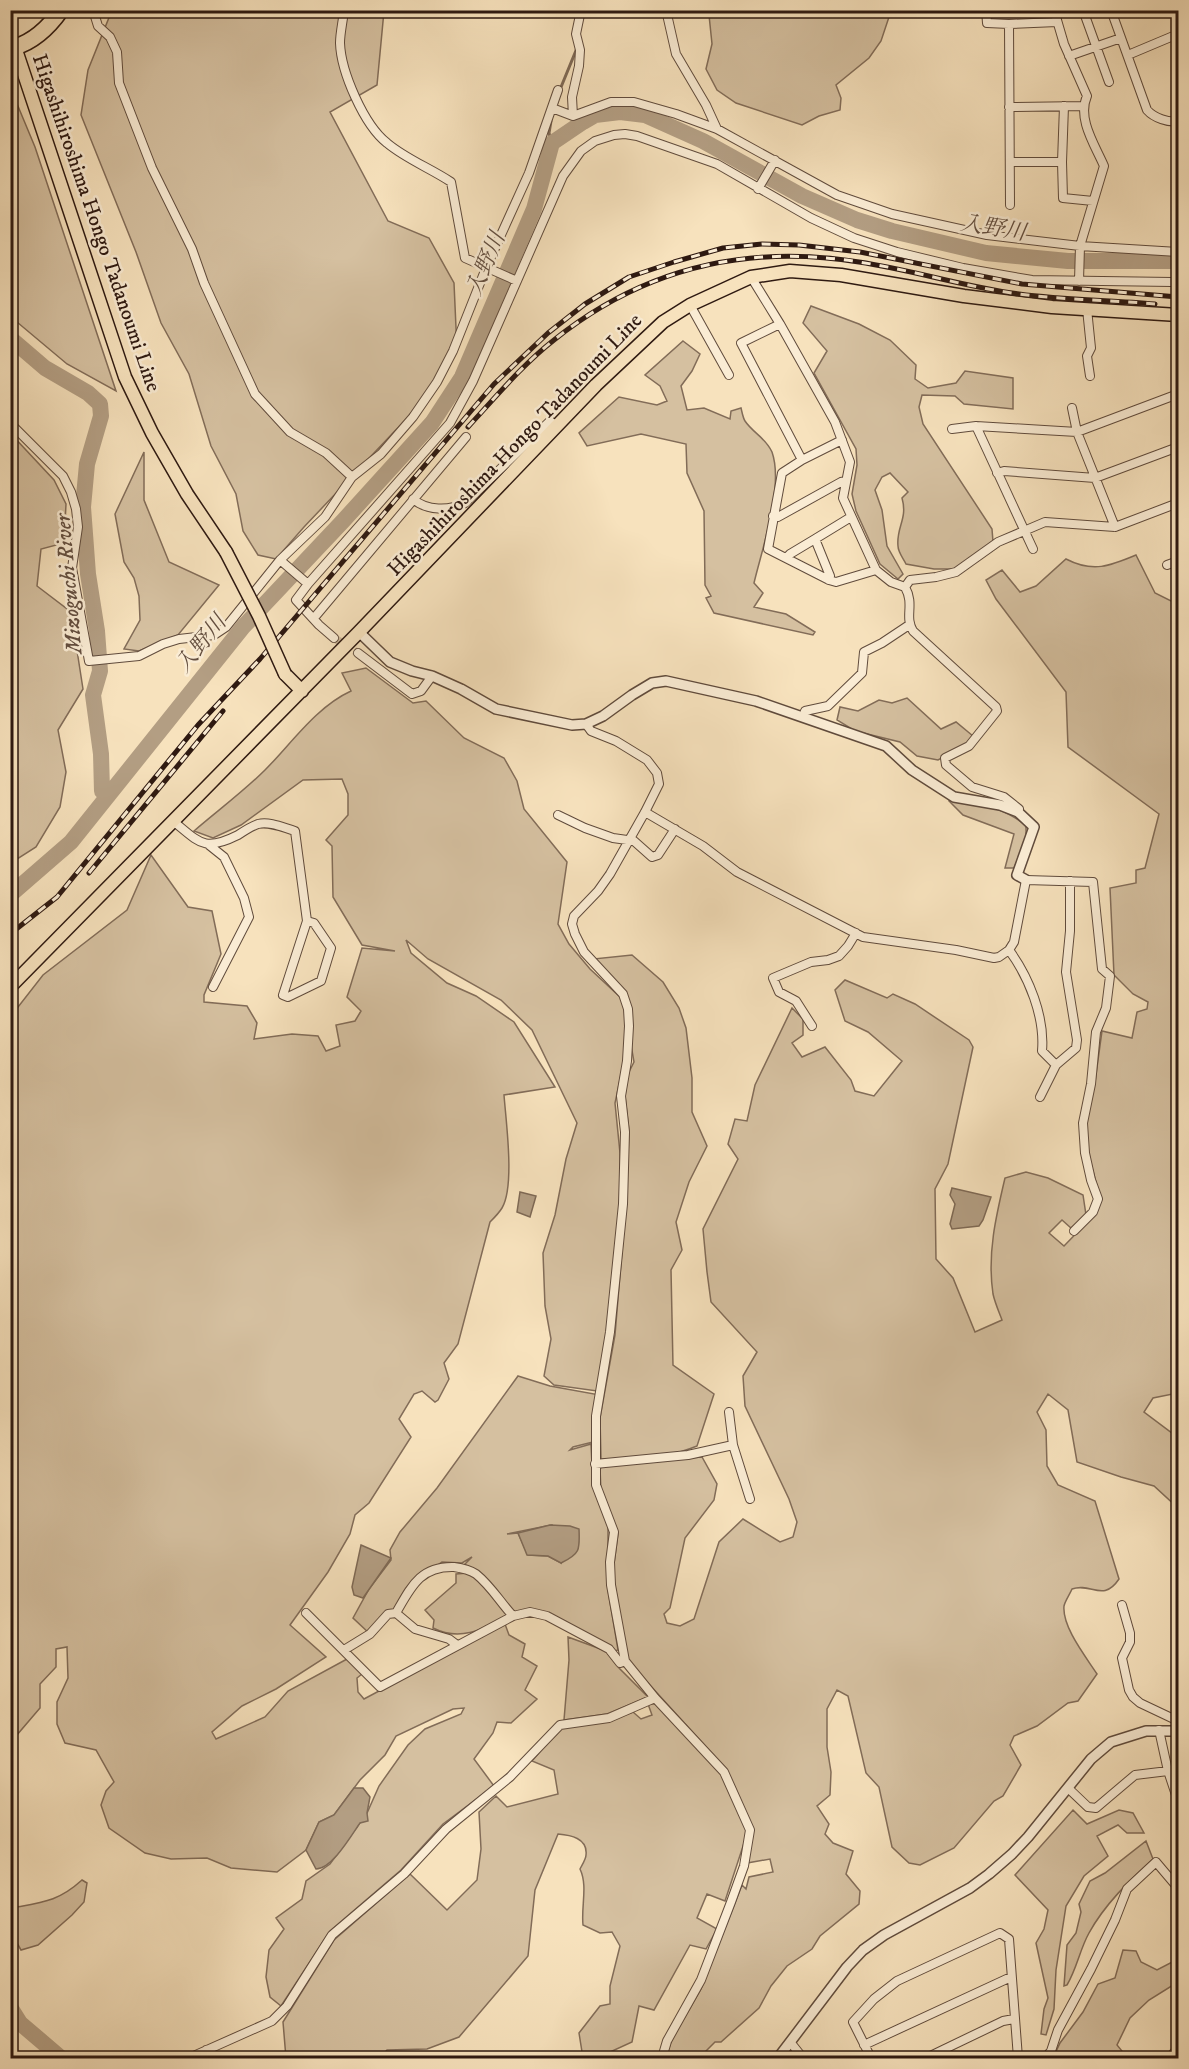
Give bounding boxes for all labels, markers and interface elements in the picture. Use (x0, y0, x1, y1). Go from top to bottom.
street label: Higashihiroshima Hongo Tadanoumi Line (26, 51, 166, 396)
water label: 入野川 (958, 210, 1030, 247)
water label: 入野川 (461, 227, 512, 300)
street label: Higashihiroshima Hongo Tadanoumi Line (382, 308, 648, 582)
water label: Mizoguchi River (49, 511, 89, 657)
water label: 入野川 (170, 608, 234, 678)

